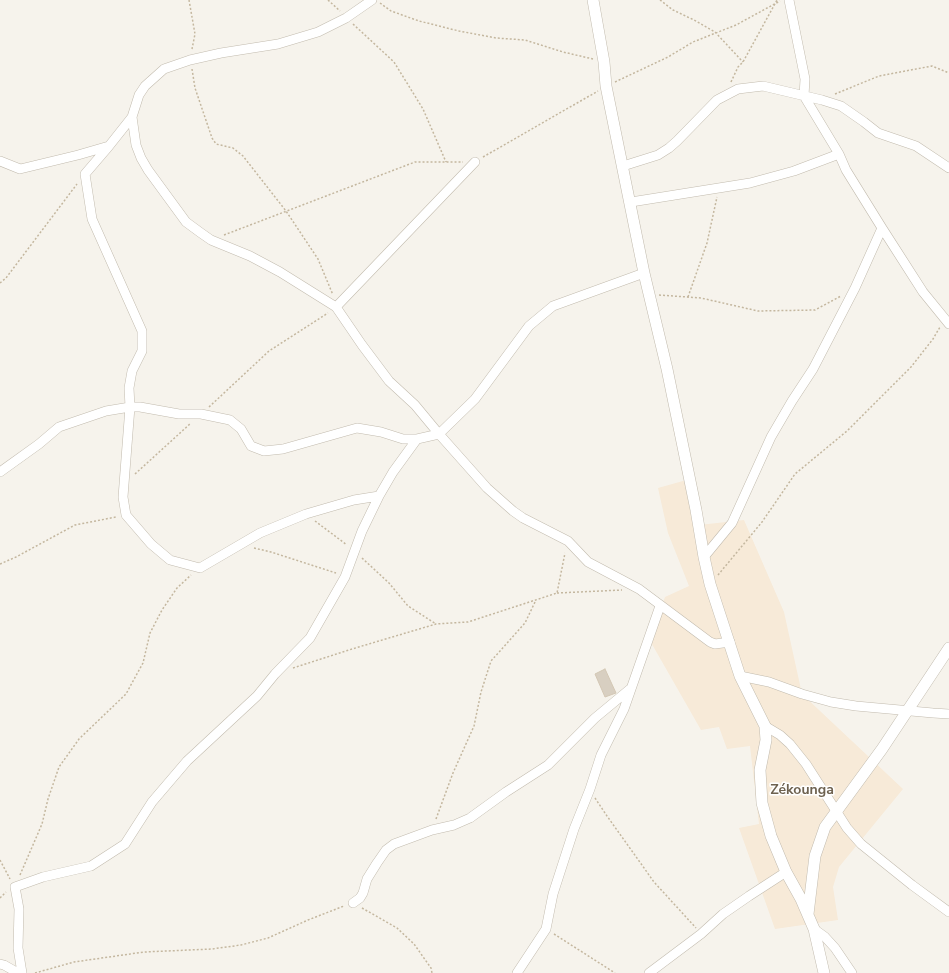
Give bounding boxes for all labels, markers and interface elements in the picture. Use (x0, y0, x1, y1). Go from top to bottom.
district label: Zékounga (770, 783, 834, 799)

